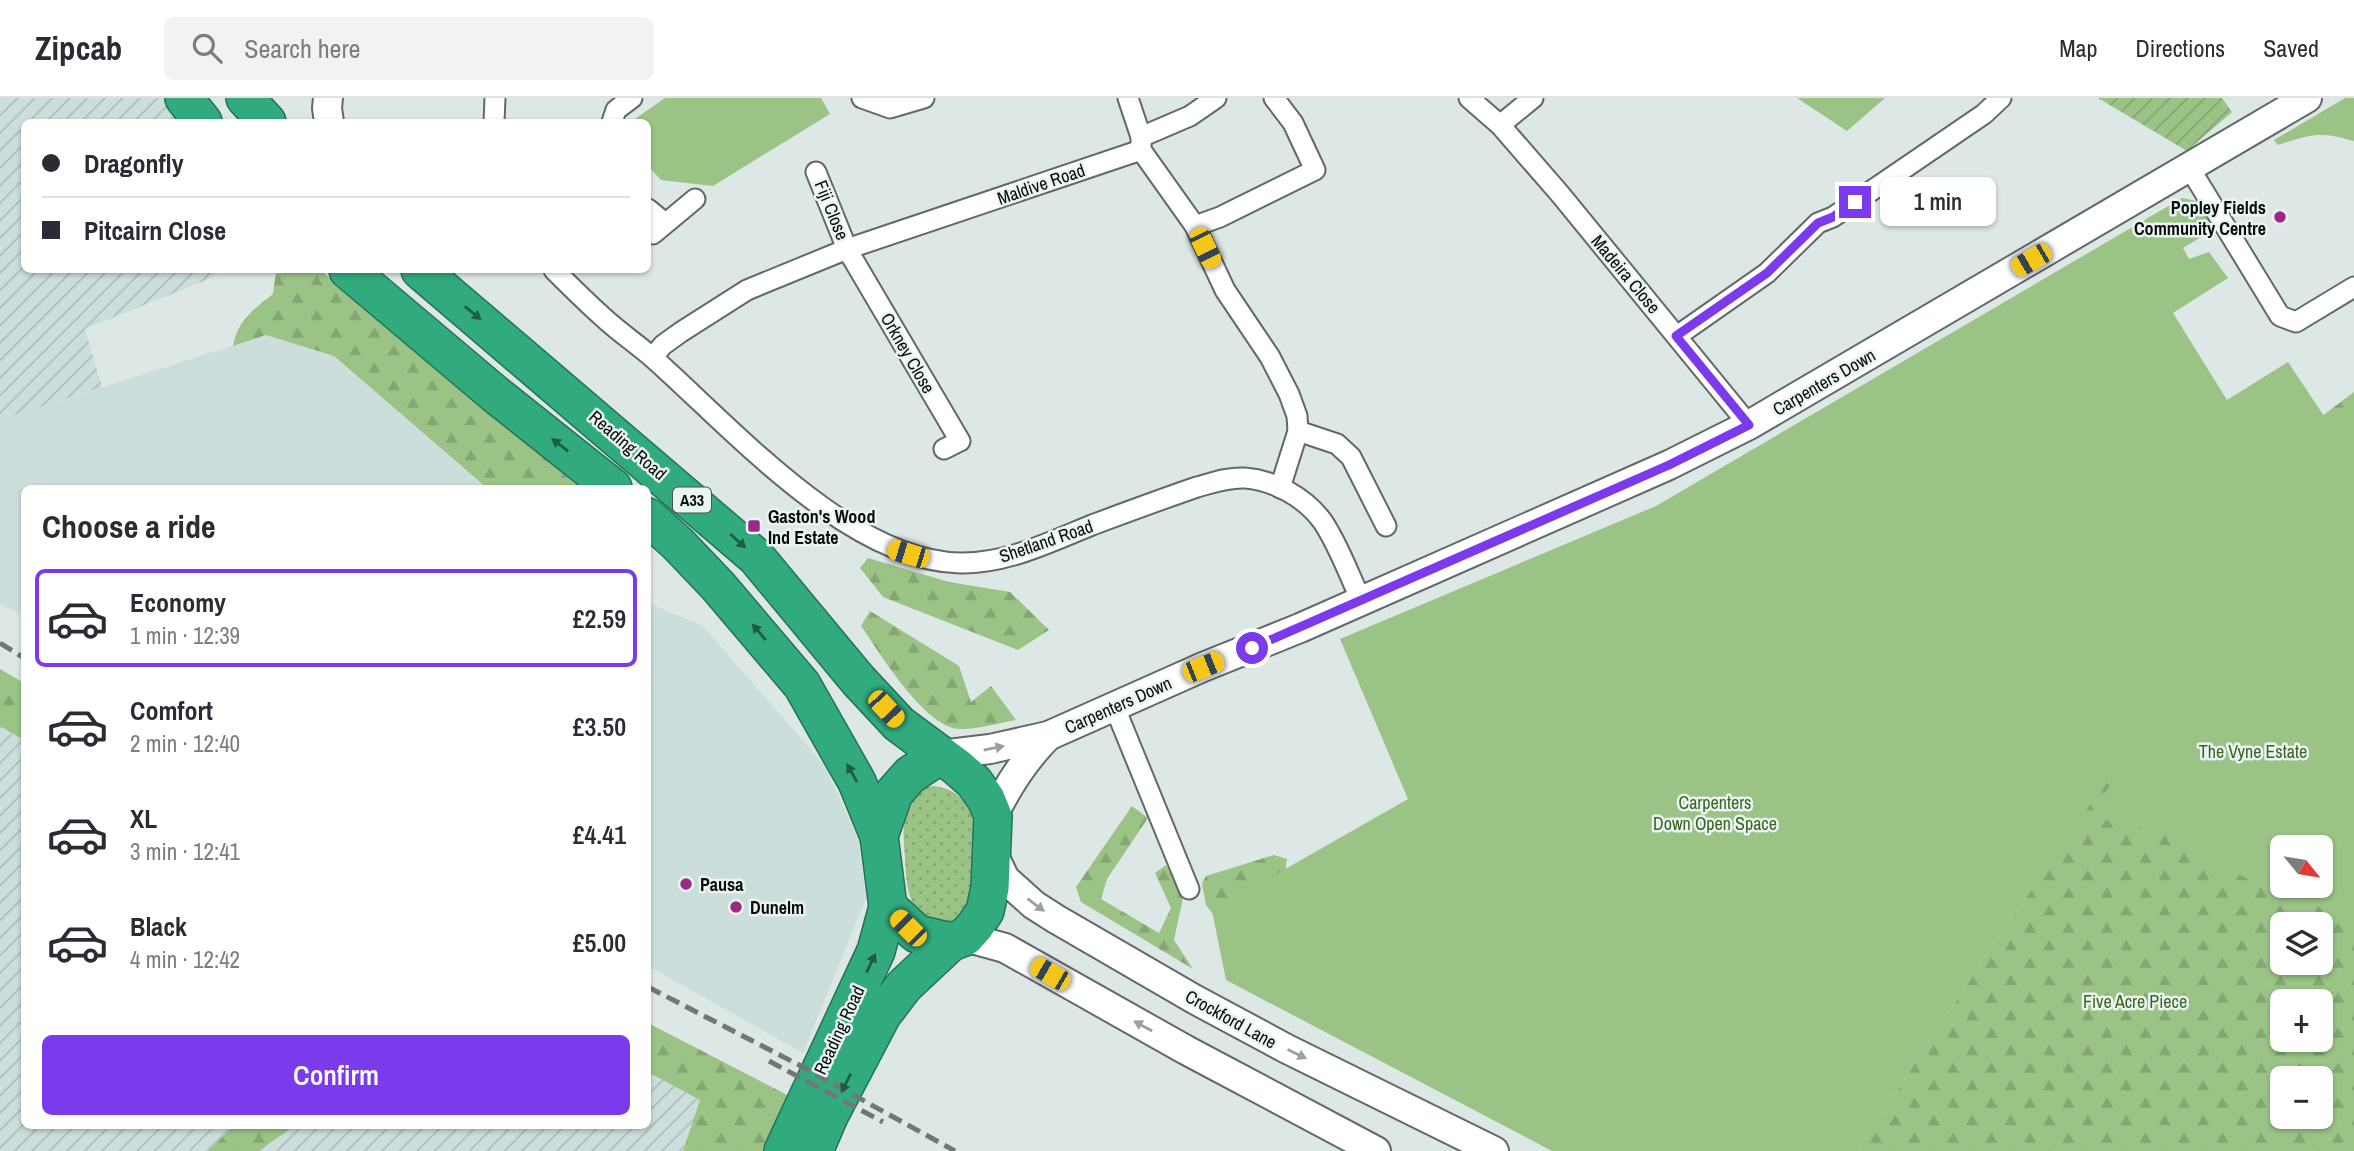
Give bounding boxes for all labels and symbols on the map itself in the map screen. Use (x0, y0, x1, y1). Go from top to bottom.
street label: Maldive Road (994, 157, 1088, 211)
street label: Fiji Close (809, 176, 855, 244)
callout: 1 min (1880, 178, 1995, 226)
route end (1839, 186, 1871, 218)
place label: Popley Fields Community Centre (2134, 195, 2266, 241)
marker: Popley Fields Community Centre (2272, 209, 2288, 225)
car (1187, 225, 1224, 271)
street label: Madeira Close (1586, 229, 1666, 319)
car (2008, 240, 2055, 280)
one-way arrow (464, 305, 481, 320)
street label: Orkney Close (875, 308, 941, 398)
street label: Carpenters Down (1768, 342, 1880, 422)
street label: Reading Road (584, 404, 672, 486)
one-way arrow (552, 438, 570, 453)
road number: A33 (673, 488, 711, 512)
place label: Gaston's Wood Ind Estate (768, 504, 875, 550)
street label: Shetland Road (996, 513, 1096, 569)
marker: Gaston's Wood Ind Estate (746, 518, 762, 534)
one-way arrow (729, 533, 747, 549)
car (885, 538, 932, 570)
one-way arrow (752, 624, 767, 641)
route start (1236, 632, 1268, 664)
car (1180, 649, 1227, 685)
street label: Carpenters Down (1060, 670, 1176, 740)
car (864, 686, 909, 732)
park label: The Vyne Estate (2199, 739, 2307, 764)
one-way arrow (983, 742, 1005, 753)
one-way arrow (846, 764, 858, 783)
park label: Carpenters Down Open Space (1653, 790, 1777, 836)
north arrow (2270, 835, 2333, 898)
place label: Pausa (700, 872, 744, 897)
marker: Pausa (678, 876, 694, 892)
place label: Dunelm (750, 895, 804, 920)
one-way arrow (1027, 898, 1045, 912)
marker: Dunelm (728, 899, 744, 915)
car (886, 906, 931, 950)
one-way arrow (865, 953, 876, 973)
car (1027, 954, 1074, 994)
street label: Reading Road (808, 982, 870, 1078)
street label: Crockford Lane (1181, 984, 1281, 1054)
park label: Five Acre Piece (2083, 989, 2187, 1014)
one-way arrow (1133, 1020, 1153, 1032)
one-way arrow (1287, 1049, 1307, 1060)
one-way arrow (840, 1073, 852, 1093)

